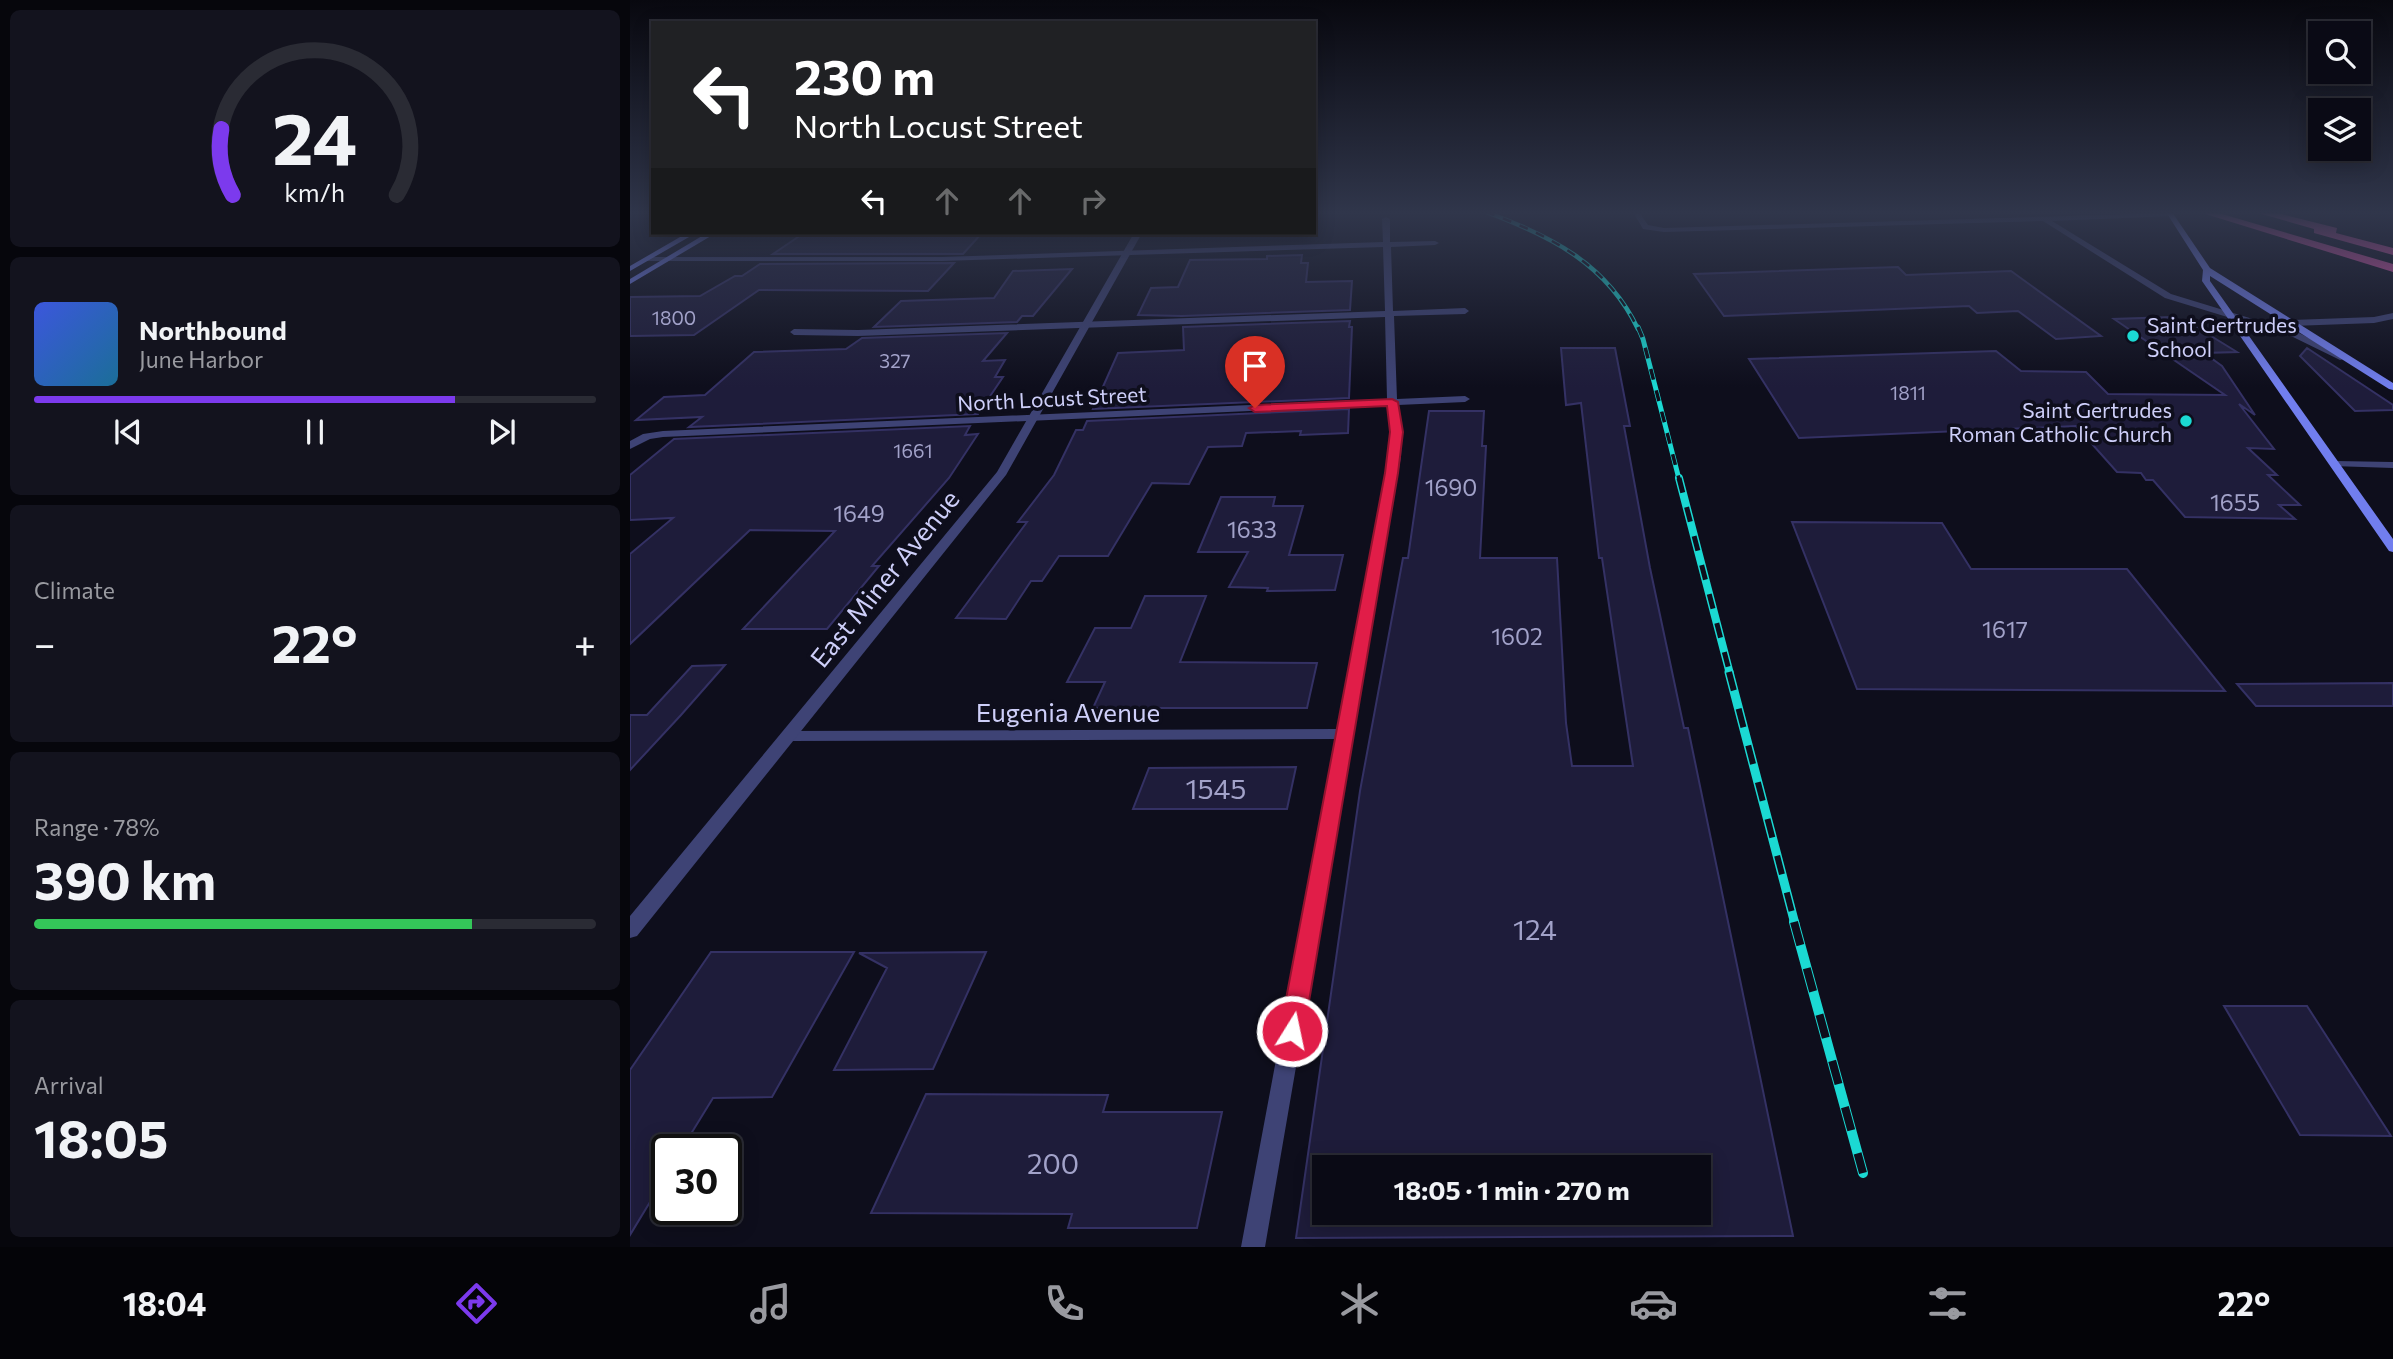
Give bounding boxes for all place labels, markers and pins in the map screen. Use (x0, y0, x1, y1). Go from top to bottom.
place label: Saint Gertrudes School (2147, 312, 2297, 361)
marker: Saint Gertrudes School (2125, 328, 2141, 344)
pin (1225, 336, 1285, 408)
place label: Saint Gertrudes Roman Catholic Church (1948, 397, 2172, 446)
marker: Saint Gertrudes Roman Catholic Church (2178, 413, 2194, 429)

